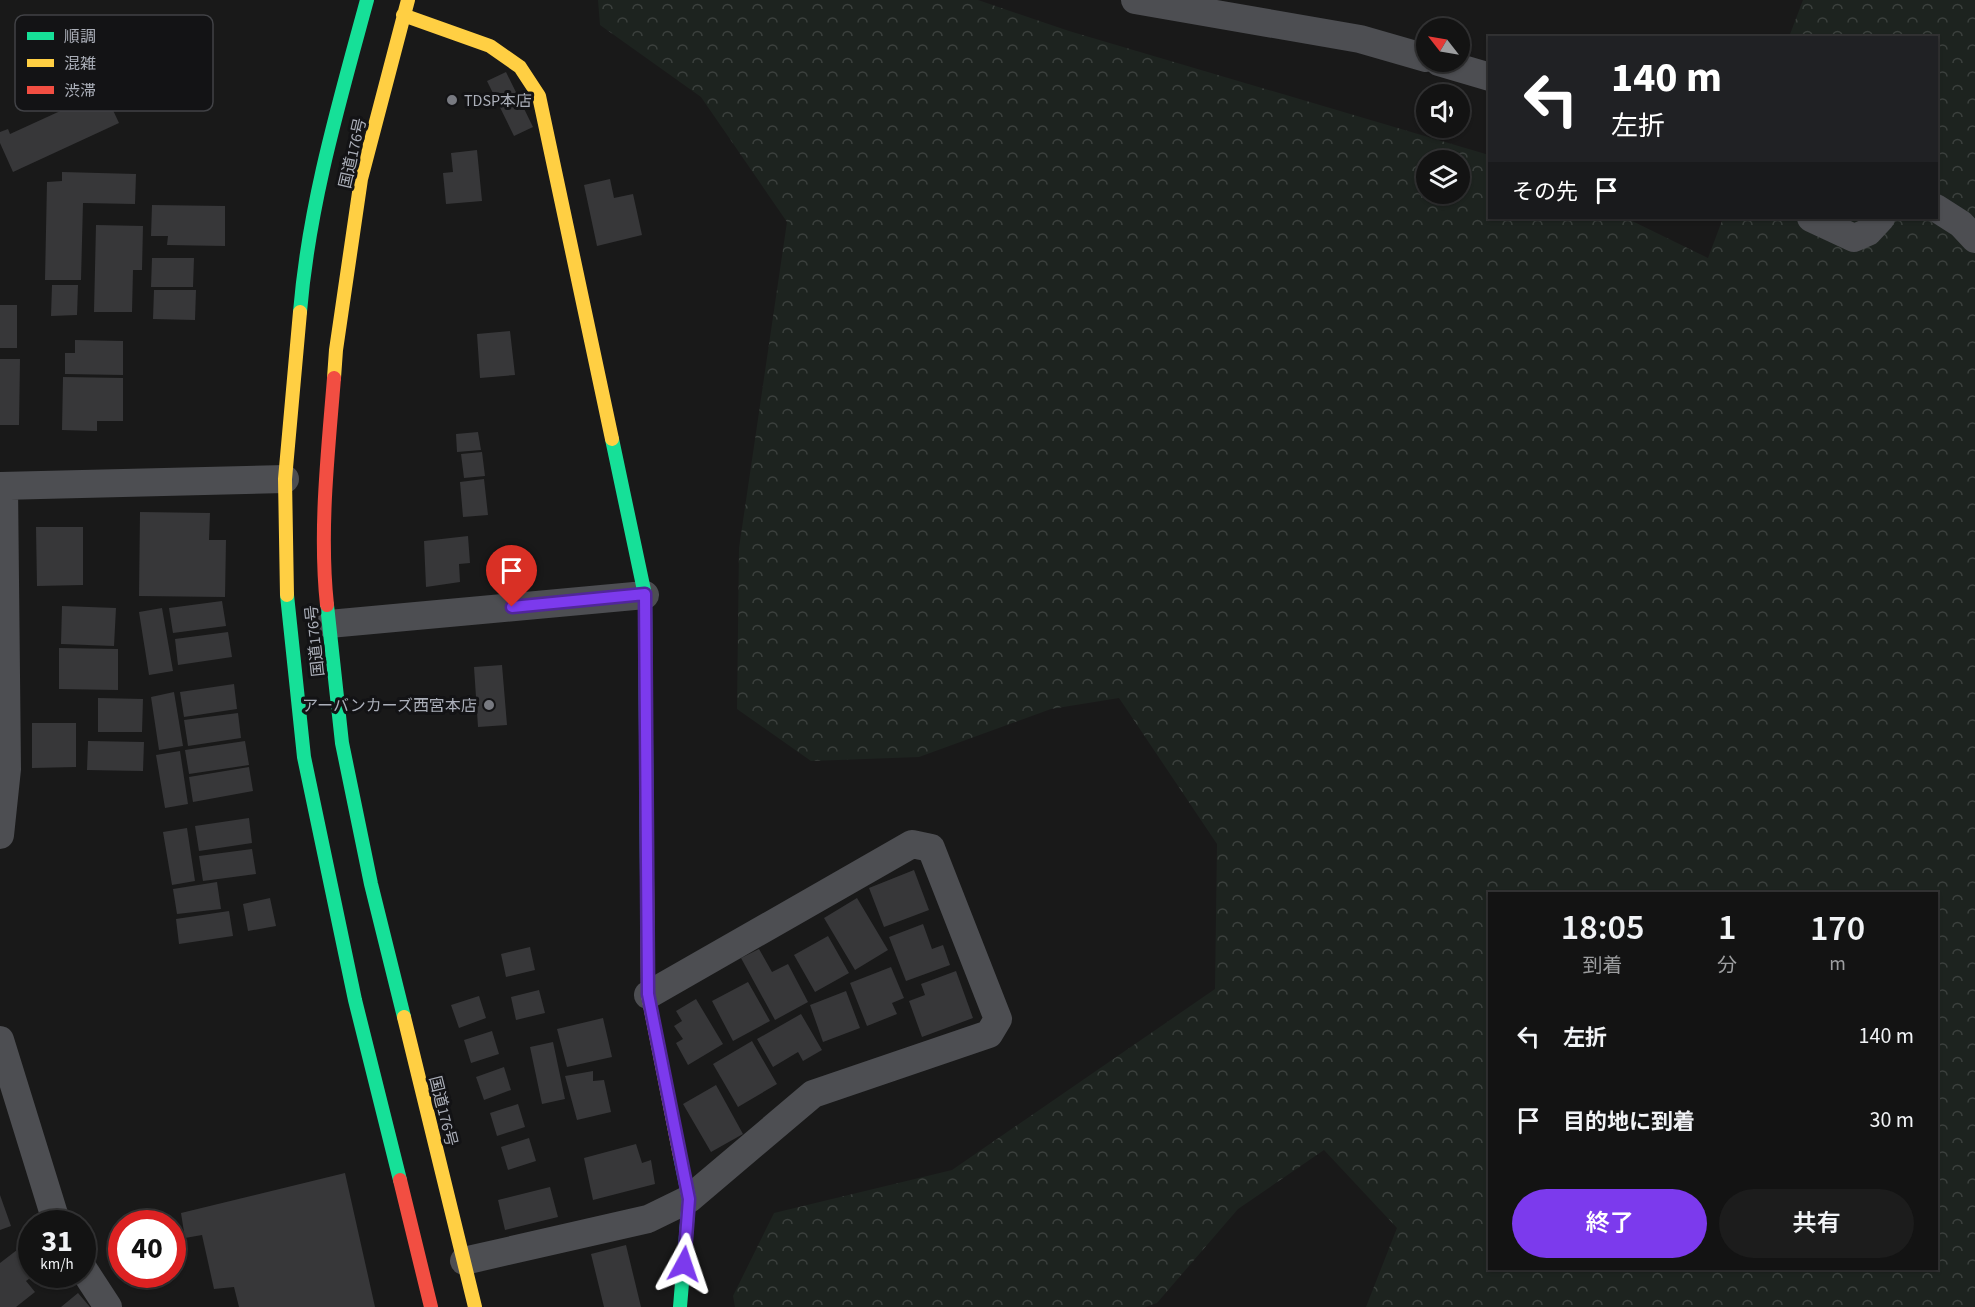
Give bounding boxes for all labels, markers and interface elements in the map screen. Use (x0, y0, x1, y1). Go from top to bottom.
legend (15, 15, 213, 111)
north arrow (1416, 18, 1470, 72)
map controls (1416, 18, 1470, 204)
text: 順調 (64, 26, 96, 48)
text: 140 m (1611, 48, 1722, 108)
text: 混雑 (64, 53, 96, 75)
icon: left (1512, 60, 1590, 138)
text: 渋滞 (64, 80, 96, 102)
button: sound (1416, 84, 1470, 138)
place label: TDSP本店 (464, 90, 532, 112)
marker: TDSP本店 (445, 93, 459, 107)
text: 左折 (1611, 107, 1665, 146)
street label: 国道176号 (334, 116, 372, 191)
button: layers (1416, 150, 1470, 204)
icon: arrive (1590, 174, 1623, 207)
text: その先 (1512, 176, 1578, 208)
pin (486, 545, 537, 607)
icon: arrive (495, 554, 528, 587)
street label: 国道176号 (300, 604, 330, 678)
place label: アーバンカーズ西宮本店 (302, 695, 477, 717)
marker: アーバンカーズ西宮本店 (482, 698, 496, 712)
text: 18:05 (1561, 902, 1644, 953)
text: 1 (1718, 902, 1736, 953)
text: 170 (1810, 903, 1865, 954)
text: m (1829, 950, 1846, 978)
text: 到着 (1583, 952, 1623, 980)
text: 分 (1717, 952, 1737, 980)
icon: left (1512, 1020, 1545, 1053)
text: 140 m (1859, 1020, 1914, 1052)
text: 左折 (1563, 1022, 1607, 1054)
street label: 国道176号 (424, 1074, 462, 1149)
icon: arrive (1512, 1104, 1545, 1137)
text: 30 m (1869, 1104, 1914, 1136)
text: 目的地に到着 (1563, 1106, 1695, 1138)
button: 終了 (1512, 1189, 1707, 1258)
button: 共有 (1719, 1189, 1914, 1258)
speed limit sign: 40 (108, 1210, 186, 1288)
text: 31 (41, 1220, 73, 1263)
position arrow (652, 1232, 716, 1296)
text: km/h (40, 1254, 74, 1275)

